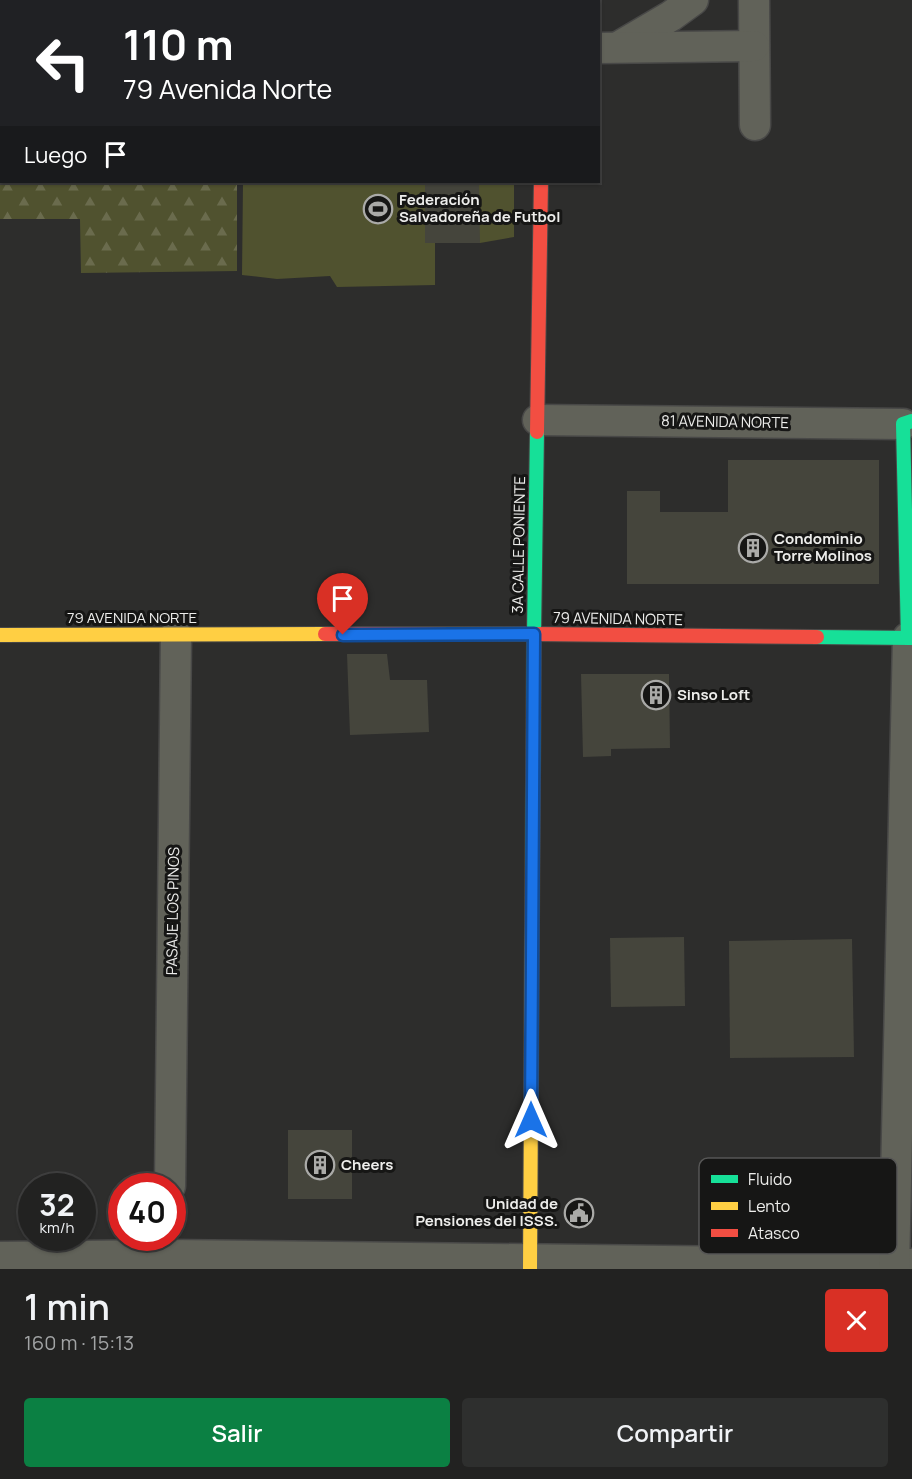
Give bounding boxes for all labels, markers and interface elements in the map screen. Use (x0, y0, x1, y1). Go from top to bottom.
text: 110 m (123, 15, 234, 73)
icon: left (24, 24, 102, 102)
text: 79 Avenida Norte (123, 70, 332, 107)
icon: arrive (99, 138, 132, 171)
text: Luego (24, 140, 87, 170)
place label: Federación Salvadoreña de Futbol (399, 189, 560, 227)
sports icon: Federación Salvadoreña de Futbol (362, 193, 394, 225)
street label: 81 AVENIDA NORTE (661, 410, 789, 433)
street label: 3A CALLE PONIENTE (507, 476, 530, 614)
place label: Condominio Torre Molinos (774, 528, 872, 566)
building icon: Condominio Torre Molinos (737, 532, 769, 564)
pin (317, 573, 368, 635)
icon: arrive (326, 582, 359, 615)
street label: 79 AVENIDA NORTE (67, 607, 197, 628)
street label: 79 AVENIDA NORTE (553, 607, 683, 630)
building icon: Sinso Loft (640, 679, 672, 711)
place label: Sinso Loft (677, 684, 750, 705)
street label: PASAJE LOS PINOS (161, 847, 184, 975)
position arrow (499, 1088, 563, 1152)
building icon: Cheers (304, 1149, 336, 1181)
place label: Cheers (341, 1154, 393, 1175)
legend (699, 1158, 897, 1254)
text: Fluido (748, 1168, 792, 1190)
speed limit sign: 40 (108, 1173, 186, 1251)
text: 32 (39, 1184, 75, 1225)
place label: Unidad de Pensiones del ISSS. (415, 1193, 558, 1231)
text: Lento (748, 1195, 790, 1217)
public building icon: Unidad de Pensiones del ISSS. (563, 1197, 595, 1229)
text: km/h (40, 1217, 74, 1238)
text: Atasco (748, 1222, 800, 1244)
text: 1 min (24, 1282, 110, 1331)
button: close (825, 1289, 888, 1352)
text: 160 m · 15:13 (24, 1329, 134, 1356)
button: Salir (24, 1398, 450, 1467)
button: Compartir (462, 1398, 888, 1467)

